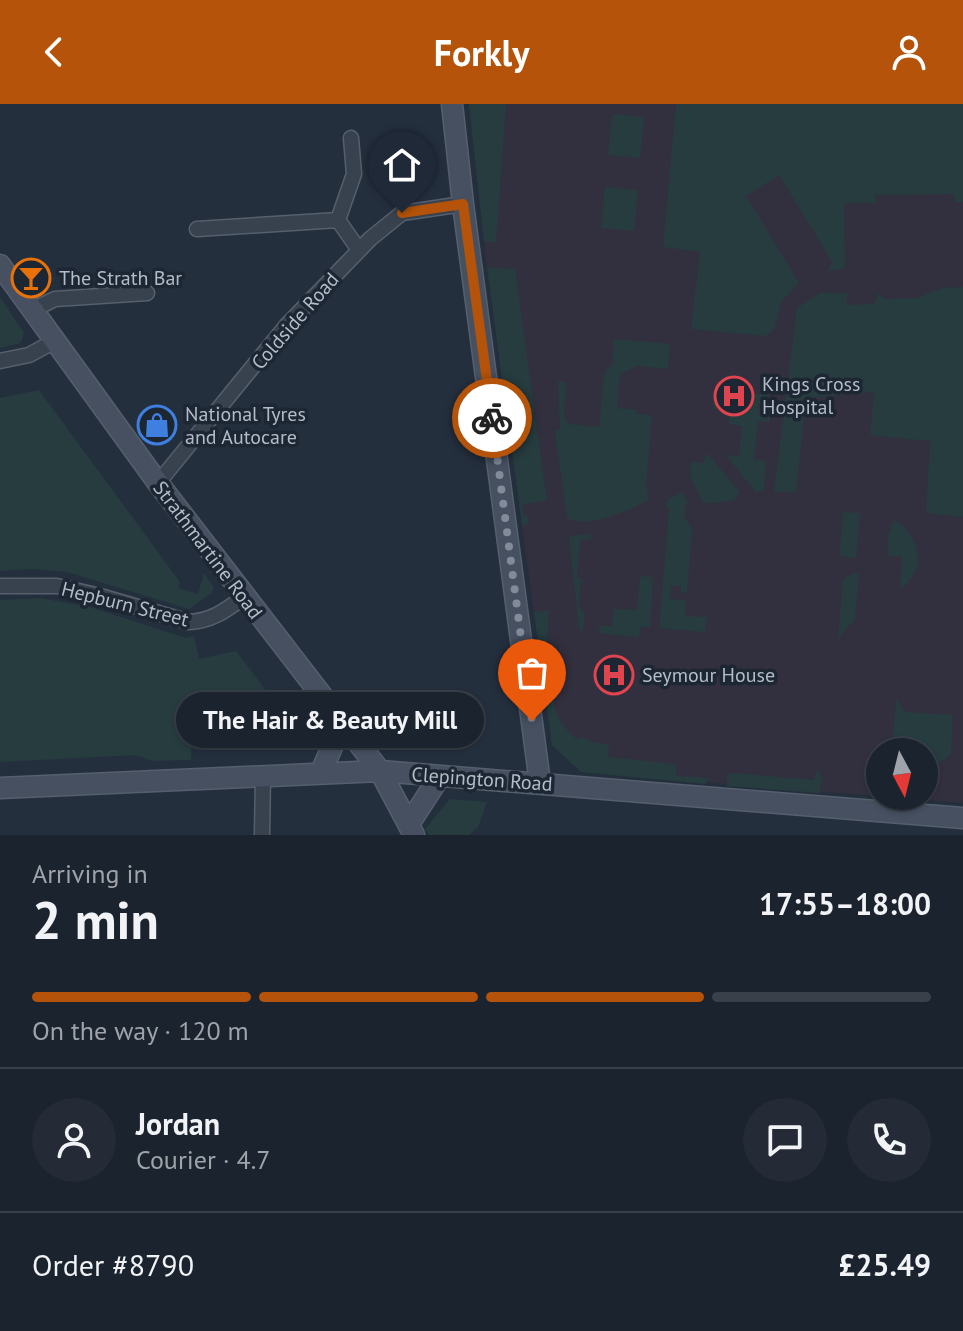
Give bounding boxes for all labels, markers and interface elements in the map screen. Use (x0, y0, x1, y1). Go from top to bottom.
text: Forkly (434, 29, 529, 76)
icon: back (32, 30, 76, 74)
icon: person (887, 30, 931, 74)
pin (368, 131, 436, 213)
icon: home (380, 143, 424, 187)
bar icon: The Strath Bar (10, 257, 52, 299)
place label: The Strath Bar (59, 265, 182, 291)
street label: Coldside Road (246, 267, 344, 375)
place label: Kings Cross Hospital (762, 371, 860, 420)
hospital icon: Kings Cross Hospital (713, 375, 755, 417)
courier (452, 378, 532, 458)
icon: bike (470, 396, 514, 440)
place label: National Tyres and Autocare (185, 401, 306, 450)
shop icon: National Tyres and Autocare (136, 404, 178, 446)
street label: Strathmartine Road (148, 476, 268, 624)
street label: Hepburn Street (59, 576, 191, 632)
pin (498, 639, 566, 721)
icon: bag (510, 651, 554, 695)
hospital icon: Seymour House (593, 654, 635, 696)
place label: Seymour House (642, 662, 775, 688)
callout: The Hair & Beauty Mill (176, 693, 484, 749)
text: The Hair & Beauty Mill (203, 703, 457, 736)
north arrow (866, 738, 938, 810)
map controls (866, 738, 938, 810)
street label: Clepington Road (411, 761, 553, 797)
text: Arriving in (32, 857, 148, 890)
text: 17:55–18:00 (759, 884, 931, 923)
text: 2 min (32, 886, 159, 953)
text: On the way · 120 m (32, 1014, 249, 1047)
button: person (32, 1098, 116, 1182)
button: chat (743, 1098, 827, 1182)
button: phone (847, 1098, 931, 1182)
text: Jordan (136, 1104, 220, 1143)
text: Courier · 4.7 (136, 1143, 270, 1176)
text: Order #8790 (32, 1245, 194, 1284)
text: £25.49 (839, 1245, 931, 1284)

